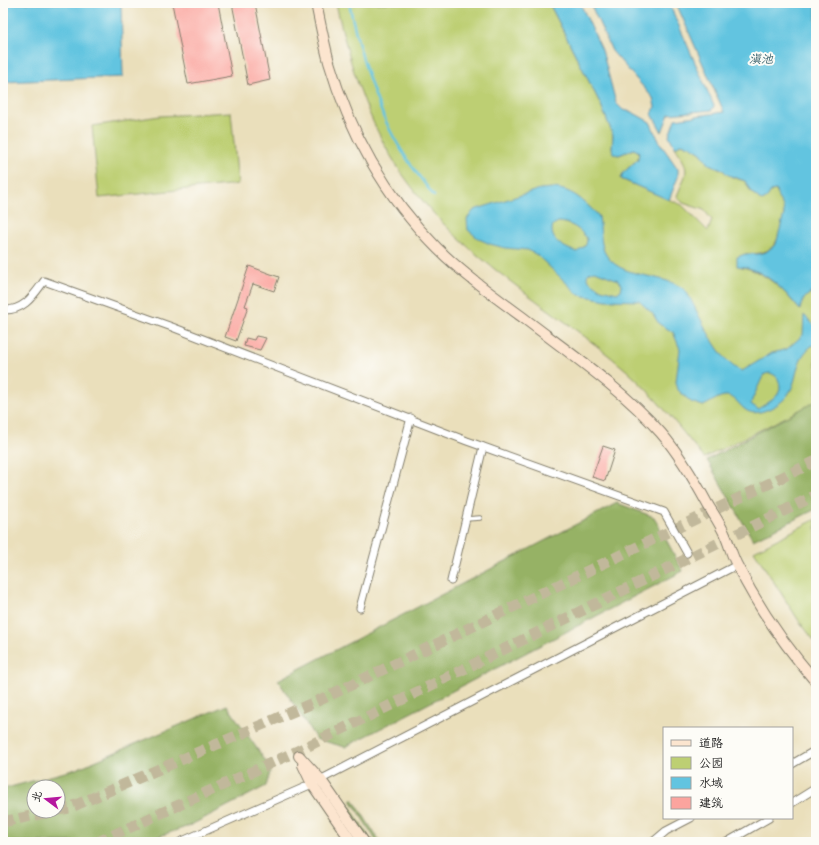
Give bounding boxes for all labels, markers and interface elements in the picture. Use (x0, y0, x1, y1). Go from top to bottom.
water label: 滇池 (749, 51, 774, 67)
legend (663, 727, 793, 819)
text: 道路 (699, 735, 723, 751)
text: 公园 (699, 755, 723, 771)
text: 水域 (699, 775, 723, 791)
north arrow (26, 779, 66, 819)
text: 北 (28, 789, 46, 804)
text: 建筑 (699, 795, 723, 811)

